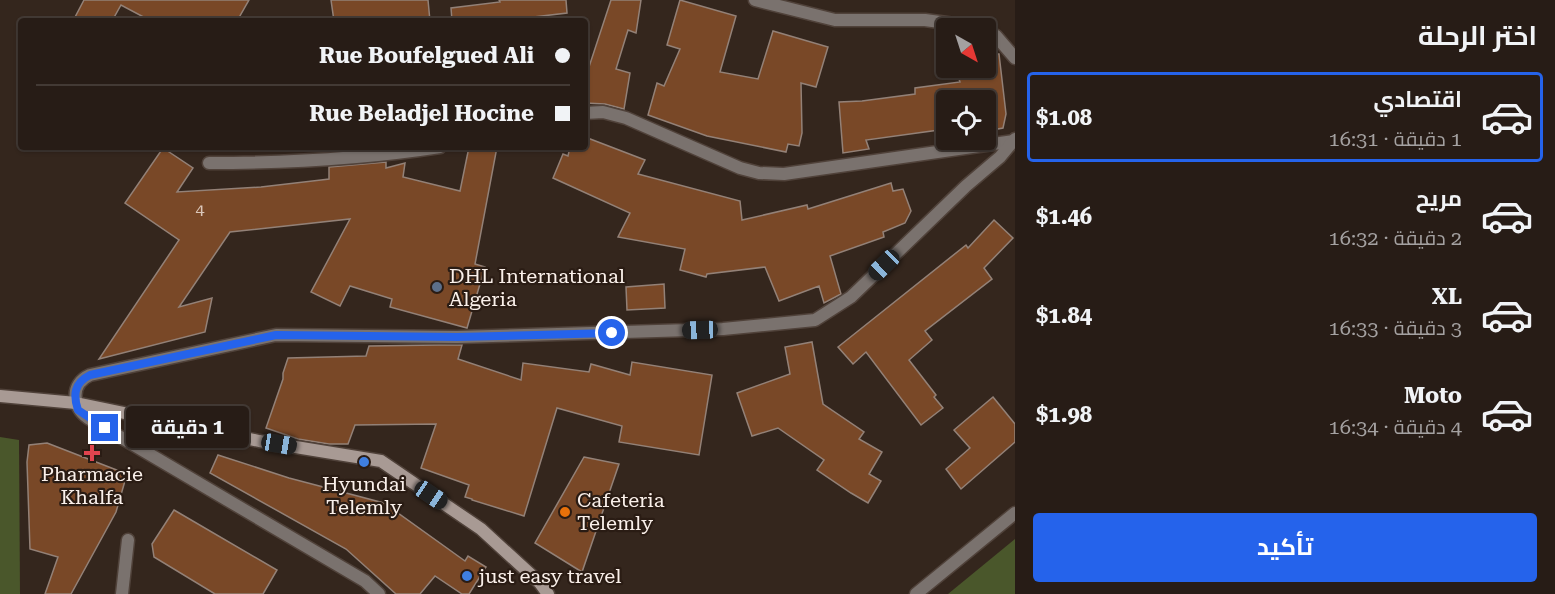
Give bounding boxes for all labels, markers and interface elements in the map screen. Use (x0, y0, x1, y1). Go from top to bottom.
north arrow (936, 18, 996, 78)
map controls (936, 18, 996, 150)
text: اختر الرحلة (1418, 20, 1537, 52)
text: Rue Boufelgued Ali (319, 43, 534, 68)
text: اقتصادي (1373, 87, 1462, 112)
button: locate (936, 90, 996, 150)
icon: car (1480, 90, 1534, 144)
text: Rue Beladjel Hocine (309, 101, 534, 126)
text: $1.08 (1036, 105, 1092, 130)
text: 1 دقيقة · 16:31 (1329, 127, 1462, 151)
text: مريح (1416, 186, 1462, 211)
icon: car (1480, 189, 1534, 243)
house number: 4 (196, 200, 205, 219)
text: $1.46 (1036, 204, 1092, 229)
text: 2 دقيقة · 16:32 (1329, 226, 1462, 250)
car (865, 246, 903, 284)
place label: DHL International Algeria (449, 264, 625, 311)
marker: DHL International Algeria (430, 280, 444, 294)
text: XL (1432, 284, 1462, 309)
icon: car (1480, 288, 1534, 342)
text: $1.84 (1036, 303, 1092, 328)
text: 3 دقيقة · 16:33 (1329, 316, 1462, 340)
route start (598, 319, 625, 346)
car (682, 320, 718, 340)
text: Moto (1404, 383, 1462, 408)
icon: car (1480, 387, 1534, 441)
text: $1.98 (1036, 402, 1092, 427)
callout: 1 دقيقة (126, 407, 249, 449)
route end (91, 414, 118, 441)
text: 1 دقيقة (151, 415, 224, 439)
text: 4 دقيقة · 16:34 (1329, 415, 1462, 439)
car (260, 432, 298, 456)
marker: Pharmacie Khalfa (85, 446, 99, 460)
marker: Hyundai Telemly (357, 455, 371, 469)
place label: Pharmacie Khalfa (41, 462, 143, 509)
place label: Hyundai Telemly (322, 472, 406, 519)
car (411, 477, 451, 513)
place label: Cafeteria Telemly (577, 488, 665, 535)
marker: Cafeteria Telemly (558, 505, 572, 519)
button: تأكيد (1033, 513, 1537, 582)
place label: just easy travel (477, 564, 621, 588)
marker: just easy travel (460, 569, 474, 583)

